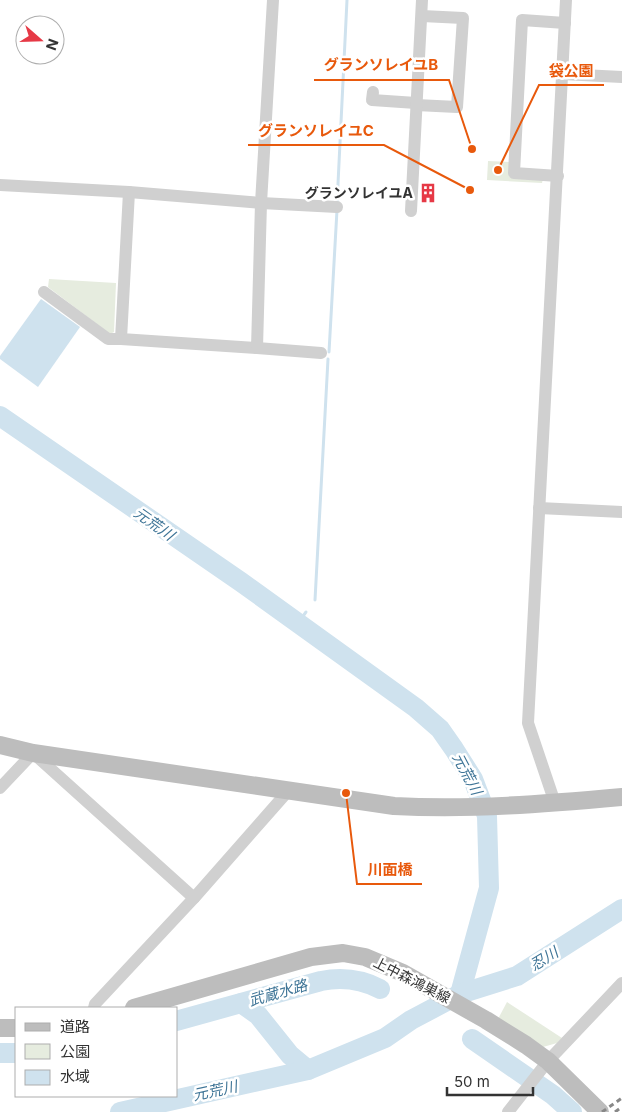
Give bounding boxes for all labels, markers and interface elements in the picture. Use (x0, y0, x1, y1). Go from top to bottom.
north arrow (15, 15, 65, 65)
text: N (43, 37, 62, 53)
callout: グランソレイユB (314, 50, 449, 80)
text: グランソレイユB (324, 55, 438, 74)
callout: 袋公園 (539, 55, 604, 85)
text: 袋公園 (548, 61, 594, 80)
callout: グランソレイユC (248, 115, 384, 145)
text: グランソレイユC (258, 121, 374, 140)
building icon: グランソレイユA (417, 182, 439, 204)
place label: グランソレイユA (305, 184, 414, 201)
water label: 元荒川 (130, 503, 180, 545)
water label: 元荒川 (448, 749, 487, 800)
callout: 川面橋 (357, 854, 422, 884)
text: 川面橋 (367, 860, 413, 879)
water label: 忍川 (526, 942, 563, 975)
street label: 上中森鴻巣線 (371, 953, 454, 1006)
water label: 武蔵水路 (246, 975, 311, 1010)
legend (15, 1007, 178, 1097)
text: 道路 (60, 1017, 90, 1036)
text: 公園 (60, 1042, 90, 1061)
scale bar (447, 1064, 533, 1096)
text: 水域 (60, 1067, 90, 1086)
text: 50 m (454, 1072, 490, 1091)
water label: 元荒川 (191, 1076, 241, 1104)

